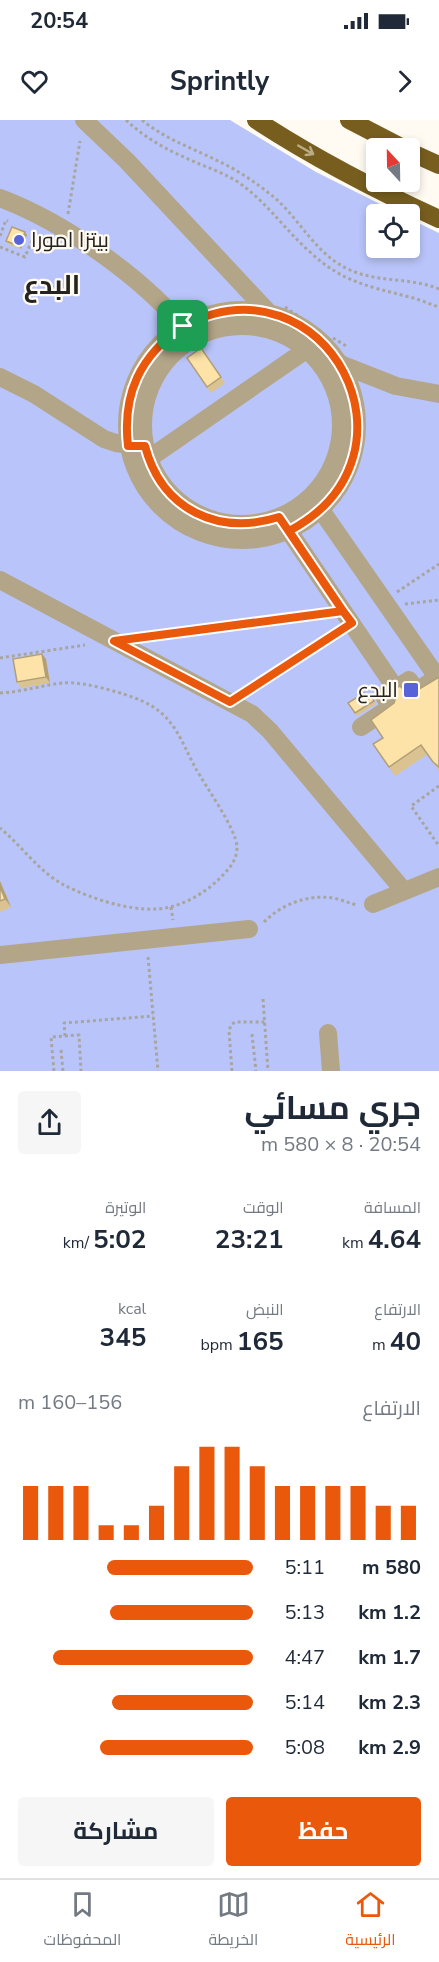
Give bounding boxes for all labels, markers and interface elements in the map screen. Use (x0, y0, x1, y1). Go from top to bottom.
text: 20:54 (30, 6, 88, 36)
text: Sprintly (170, 63, 269, 100)
icon: heart (18, 65, 51, 98)
icon: forward (388, 65, 421, 98)
north arrow (366, 138, 420, 192)
map controls (366, 138, 420, 258)
one-way arrow (297, 145, 314, 157)
button: locate (366, 204, 420, 258)
place label: بيتزا امورا (31, 226, 109, 254)
marker: بيتزا امورا (12, 233, 26, 247)
district label: البدع (24, 267, 80, 304)
pin (157, 300, 208, 351)
icon: arrive (166, 309, 199, 342)
place label: البدع (358, 676, 398, 704)
marker: البدع (402, 681, 420, 699)
text: جري مسائي (245, 1086, 421, 1131)
button: share (18, 1091, 81, 1154)
text: 20:54 · 8 × 580 m (261, 1131, 421, 1158)
text: الوتيرة (105, 1197, 146, 1219)
text: الوقت (243, 1197, 284, 1219)
text: المسافة (364, 1197, 421, 1219)
text: 5:02 (93, 1222, 146, 1257)
text: 23:21 (215, 1222, 284, 1257)
text: 4.64 (368, 1222, 421, 1257)
text: /km (63, 1232, 93, 1254)
text: km (342, 1232, 368, 1254)
text: kcal (118, 1298, 146, 1320)
text: النبض (246, 1299, 284, 1321)
text: الارتفاع (374, 1299, 421, 1321)
text: 345 (100, 1320, 146, 1355)
text: 165 (237, 1324, 284, 1359)
text: 40 (390, 1324, 421, 1359)
text: bpm (200, 1334, 237, 1356)
text: m (372, 1334, 390, 1356)
text: 156–160 m (18, 1389, 122, 1416)
text: الارتفاع (362, 1395, 421, 1422)
text: 5:11 (284, 1554, 325, 1581)
text: 580 m (362, 1554, 421, 1581)
text: 5:13 (284, 1599, 325, 1626)
text: 1.2 km (358, 1599, 421, 1626)
text: 4:47 (284, 1644, 325, 1671)
text: 1.7 km (358, 1644, 421, 1671)
text: 5:14 (284, 1689, 325, 1716)
text: 2.3 km (358, 1689, 421, 1716)
text: 5:08 (284, 1734, 325, 1761)
text: 2.9 km (358, 1734, 421, 1761)
button: مشاركة (18, 1797, 214, 1866)
button: حفظ (226, 1797, 421, 1866)
tab: المحفوظات (44, 1888, 121, 1954)
tab: الخريطة (208, 1888, 258, 1954)
tab: الرئيسية (345, 1888, 396, 1954)

